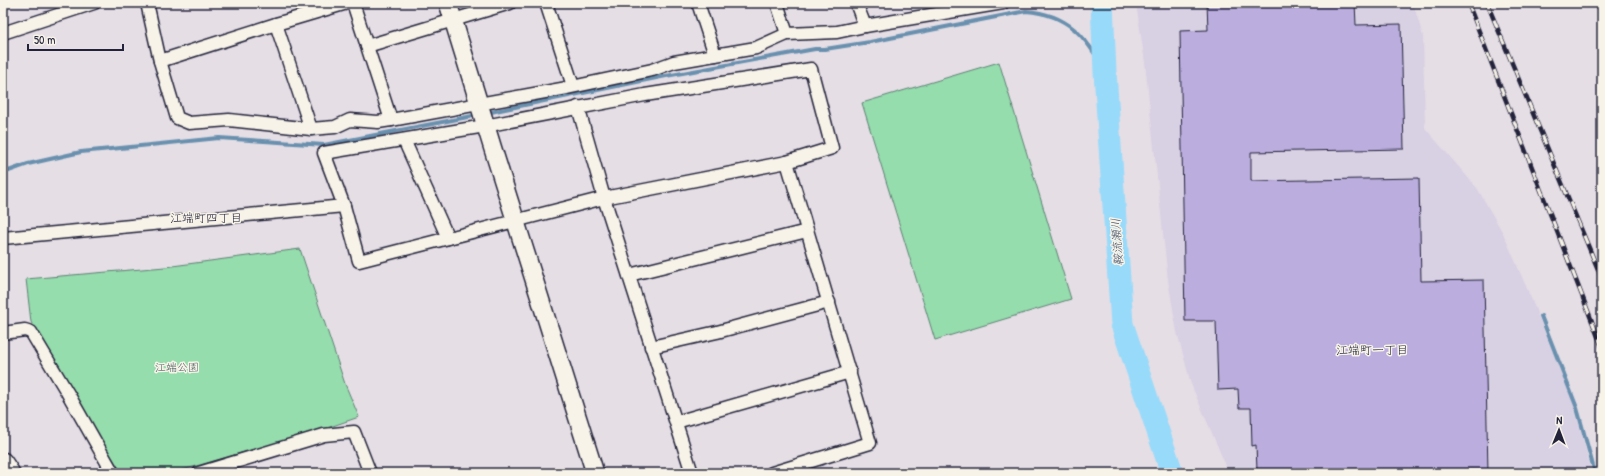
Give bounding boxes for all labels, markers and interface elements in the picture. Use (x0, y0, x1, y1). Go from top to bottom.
scale bar (28, 26, 123, 52)
text: 50 m (34, 31, 55, 48)
district label: 江端町四丁目 (170, 209, 242, 226)
water label: 鞍流瀬川 (1106, 217, 1127, 267)
district label: 江端町一丁目 (1336, 341, 1408, 358)
park label: 江端公園 (155, 360, 199, 374)
north arrow (1539, 410, 1579, 450)
text: N (1556, 413, 1562, 427)

